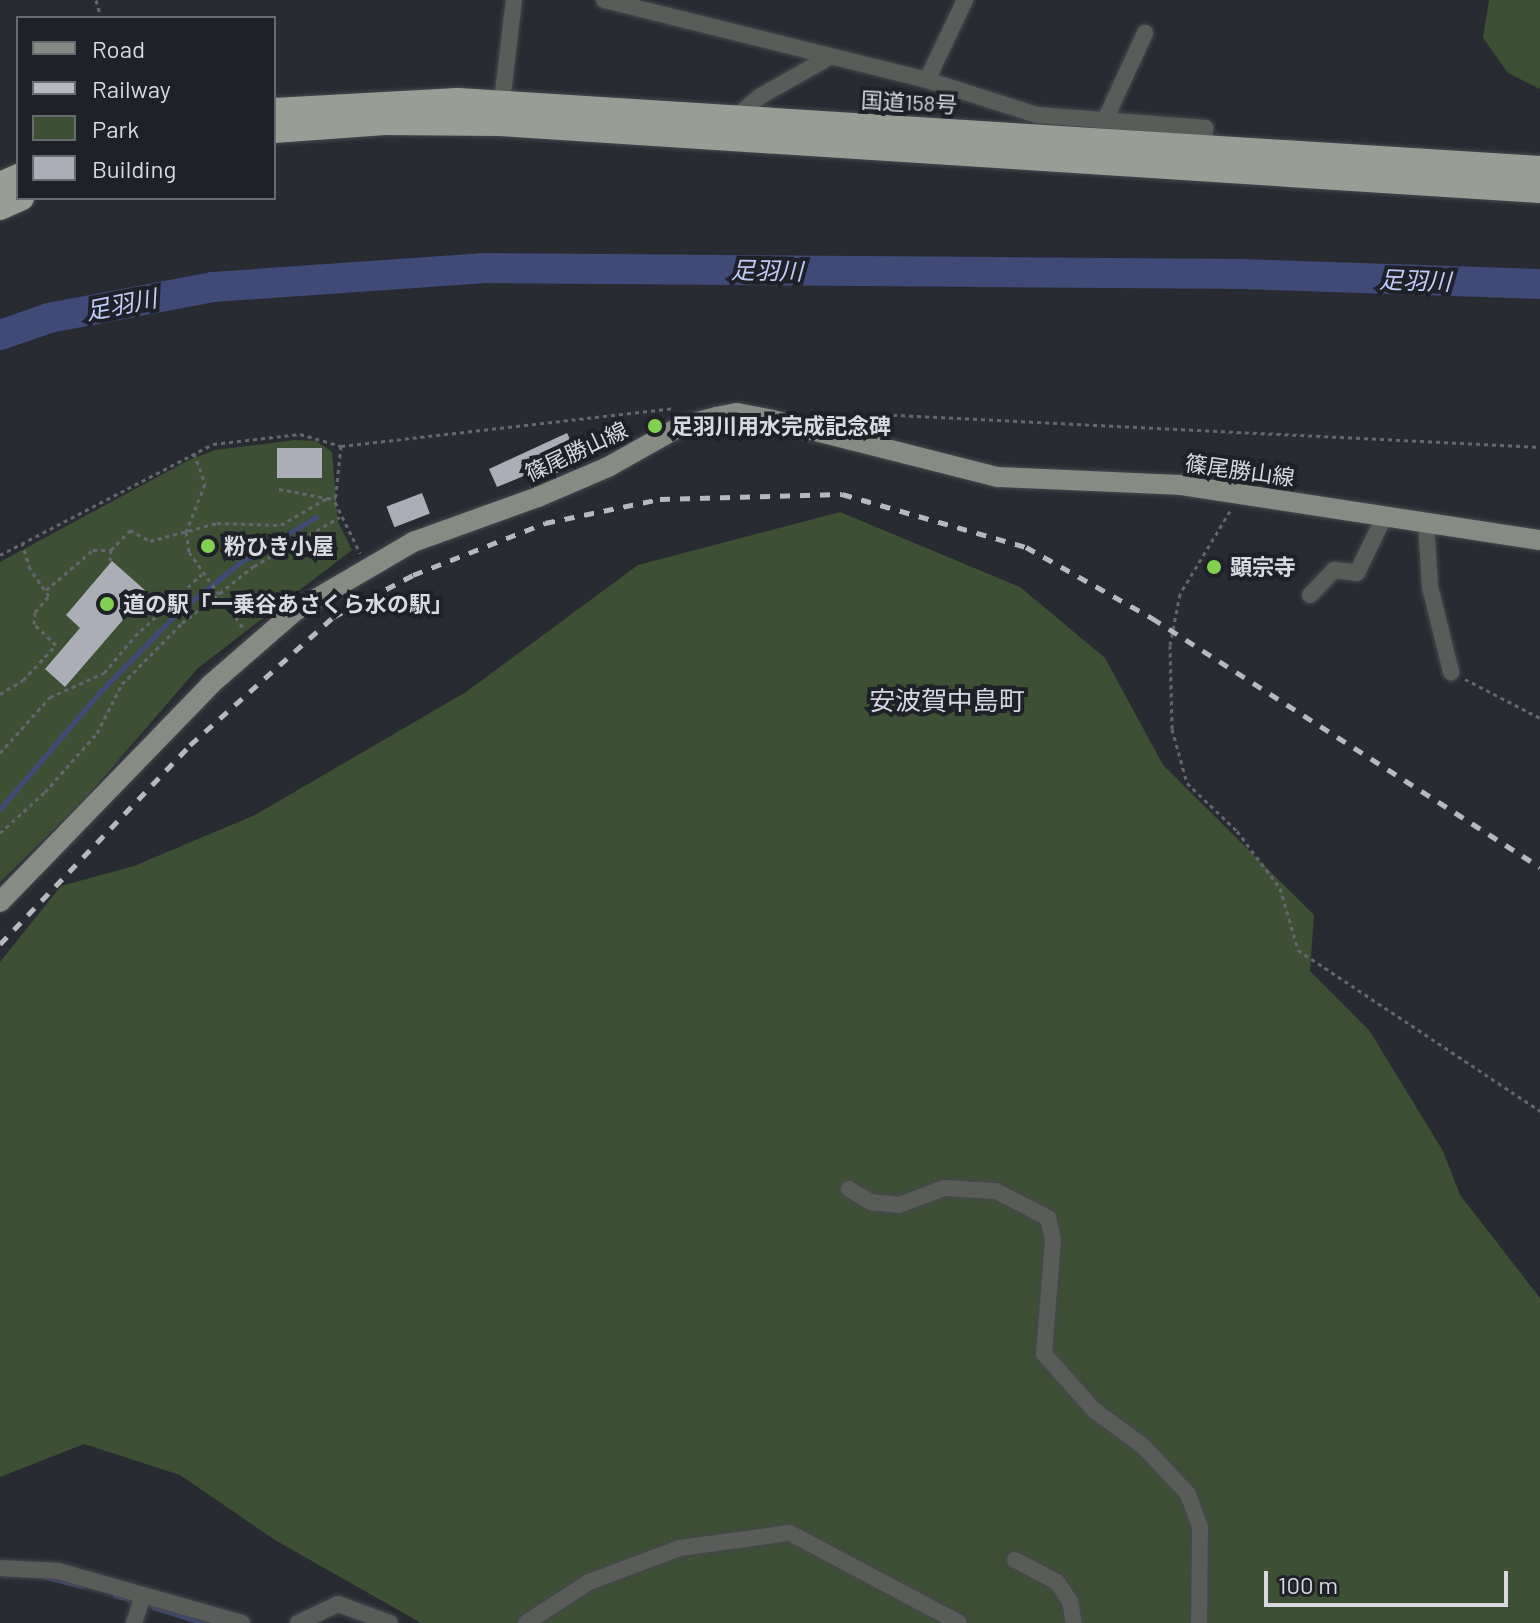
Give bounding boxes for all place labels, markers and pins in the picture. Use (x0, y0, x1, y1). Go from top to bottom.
place label: 足羽川用水完成記念碑 (671, 413, 891, 439)
marker: 足羽川用水完成記念碑 (646, 417, 664, 435)
place label: 粉ひき小屋 (224, 533, 334, 559)
marker: 粉ひき小屋 (199, 537, 217, 555)
place label: 顕宗寺 (1230, 554, 1296, 580)
marker: 顕宗寺 (1205, 558, 1223, 576)
place label: 道の駅「一乗谷あさくら水の駅」 (123, 591, 453, 617)
marker: 道の駅「一乗谷あさくら水の駅」 (98, 595, 116, 613)

